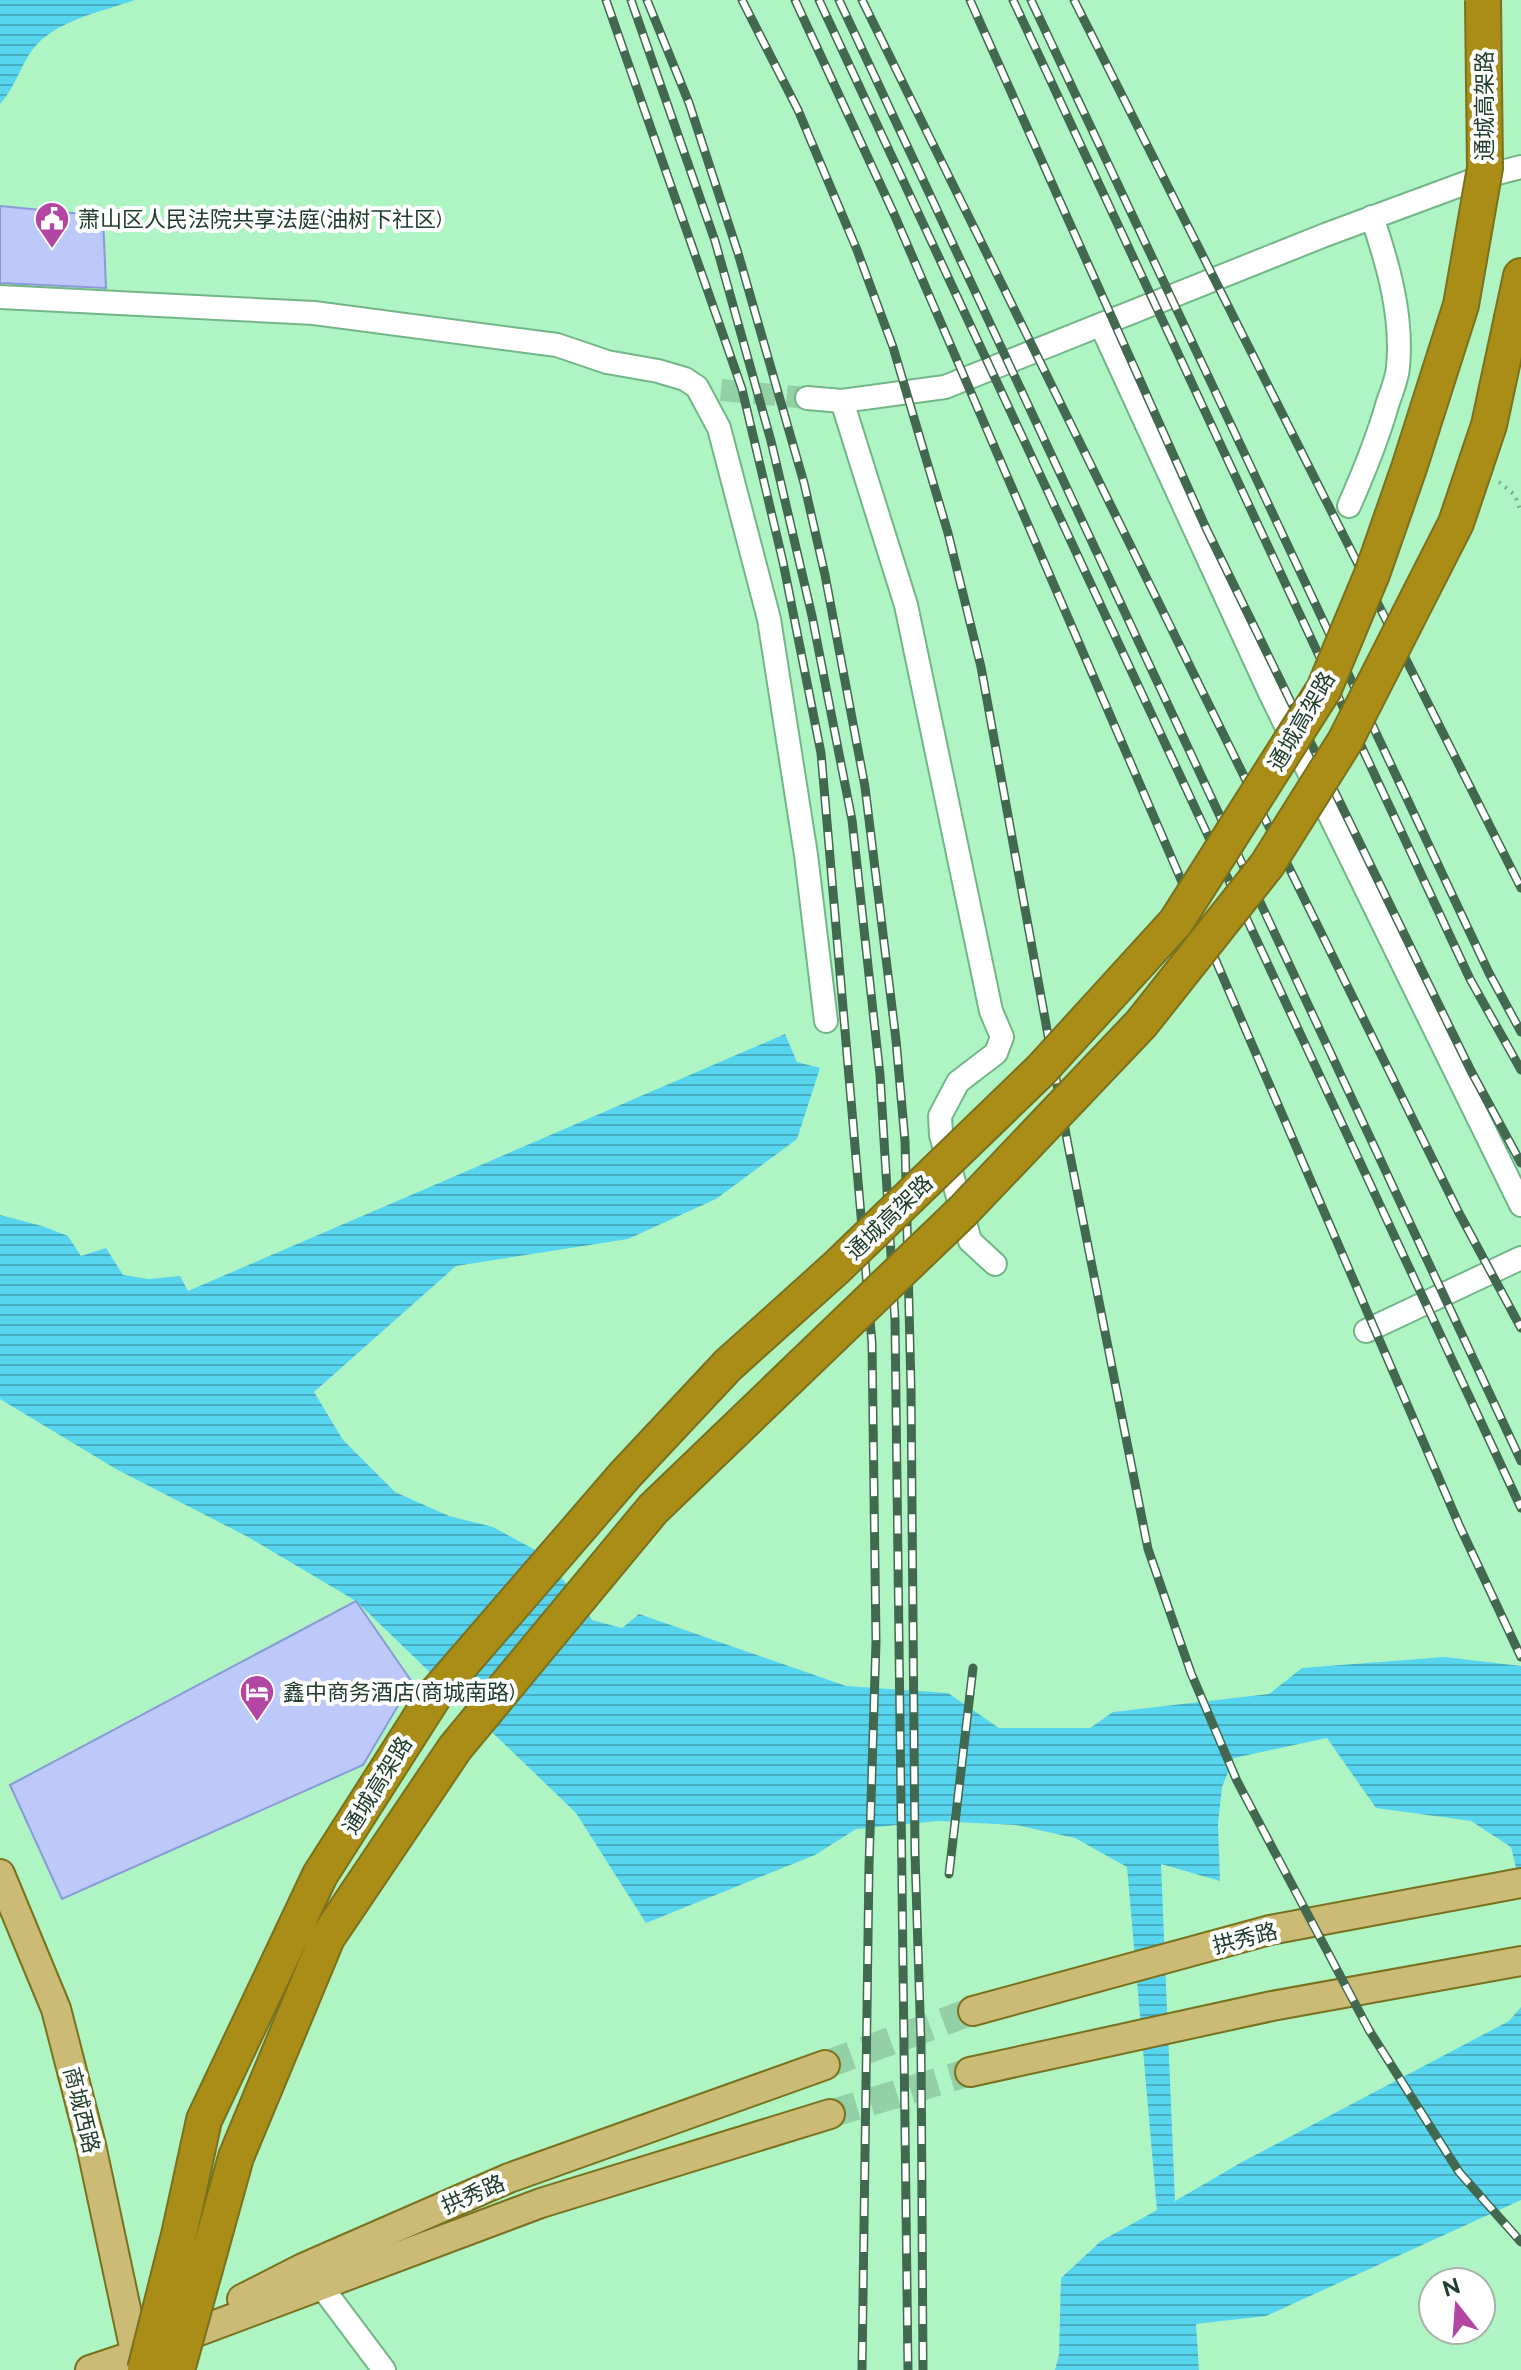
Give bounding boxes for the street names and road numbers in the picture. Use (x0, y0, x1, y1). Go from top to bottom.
street label: 通城高架路 (1471, 51, 1497, 161)
street label: 通城高架路 (1262, 667, 1340, 775)
street label: 通城高架路 (840, 1169, 938, 1265)
street label: 通城高架路 (337, 1731, 417, 1839)
street label: 拱秀路 (1210, 1917, 1280, 1959)
street label: 商城西路 (59, 2064, 105, 2156)
street label: 拱秀路 (438, 2169, 508, 2219)

